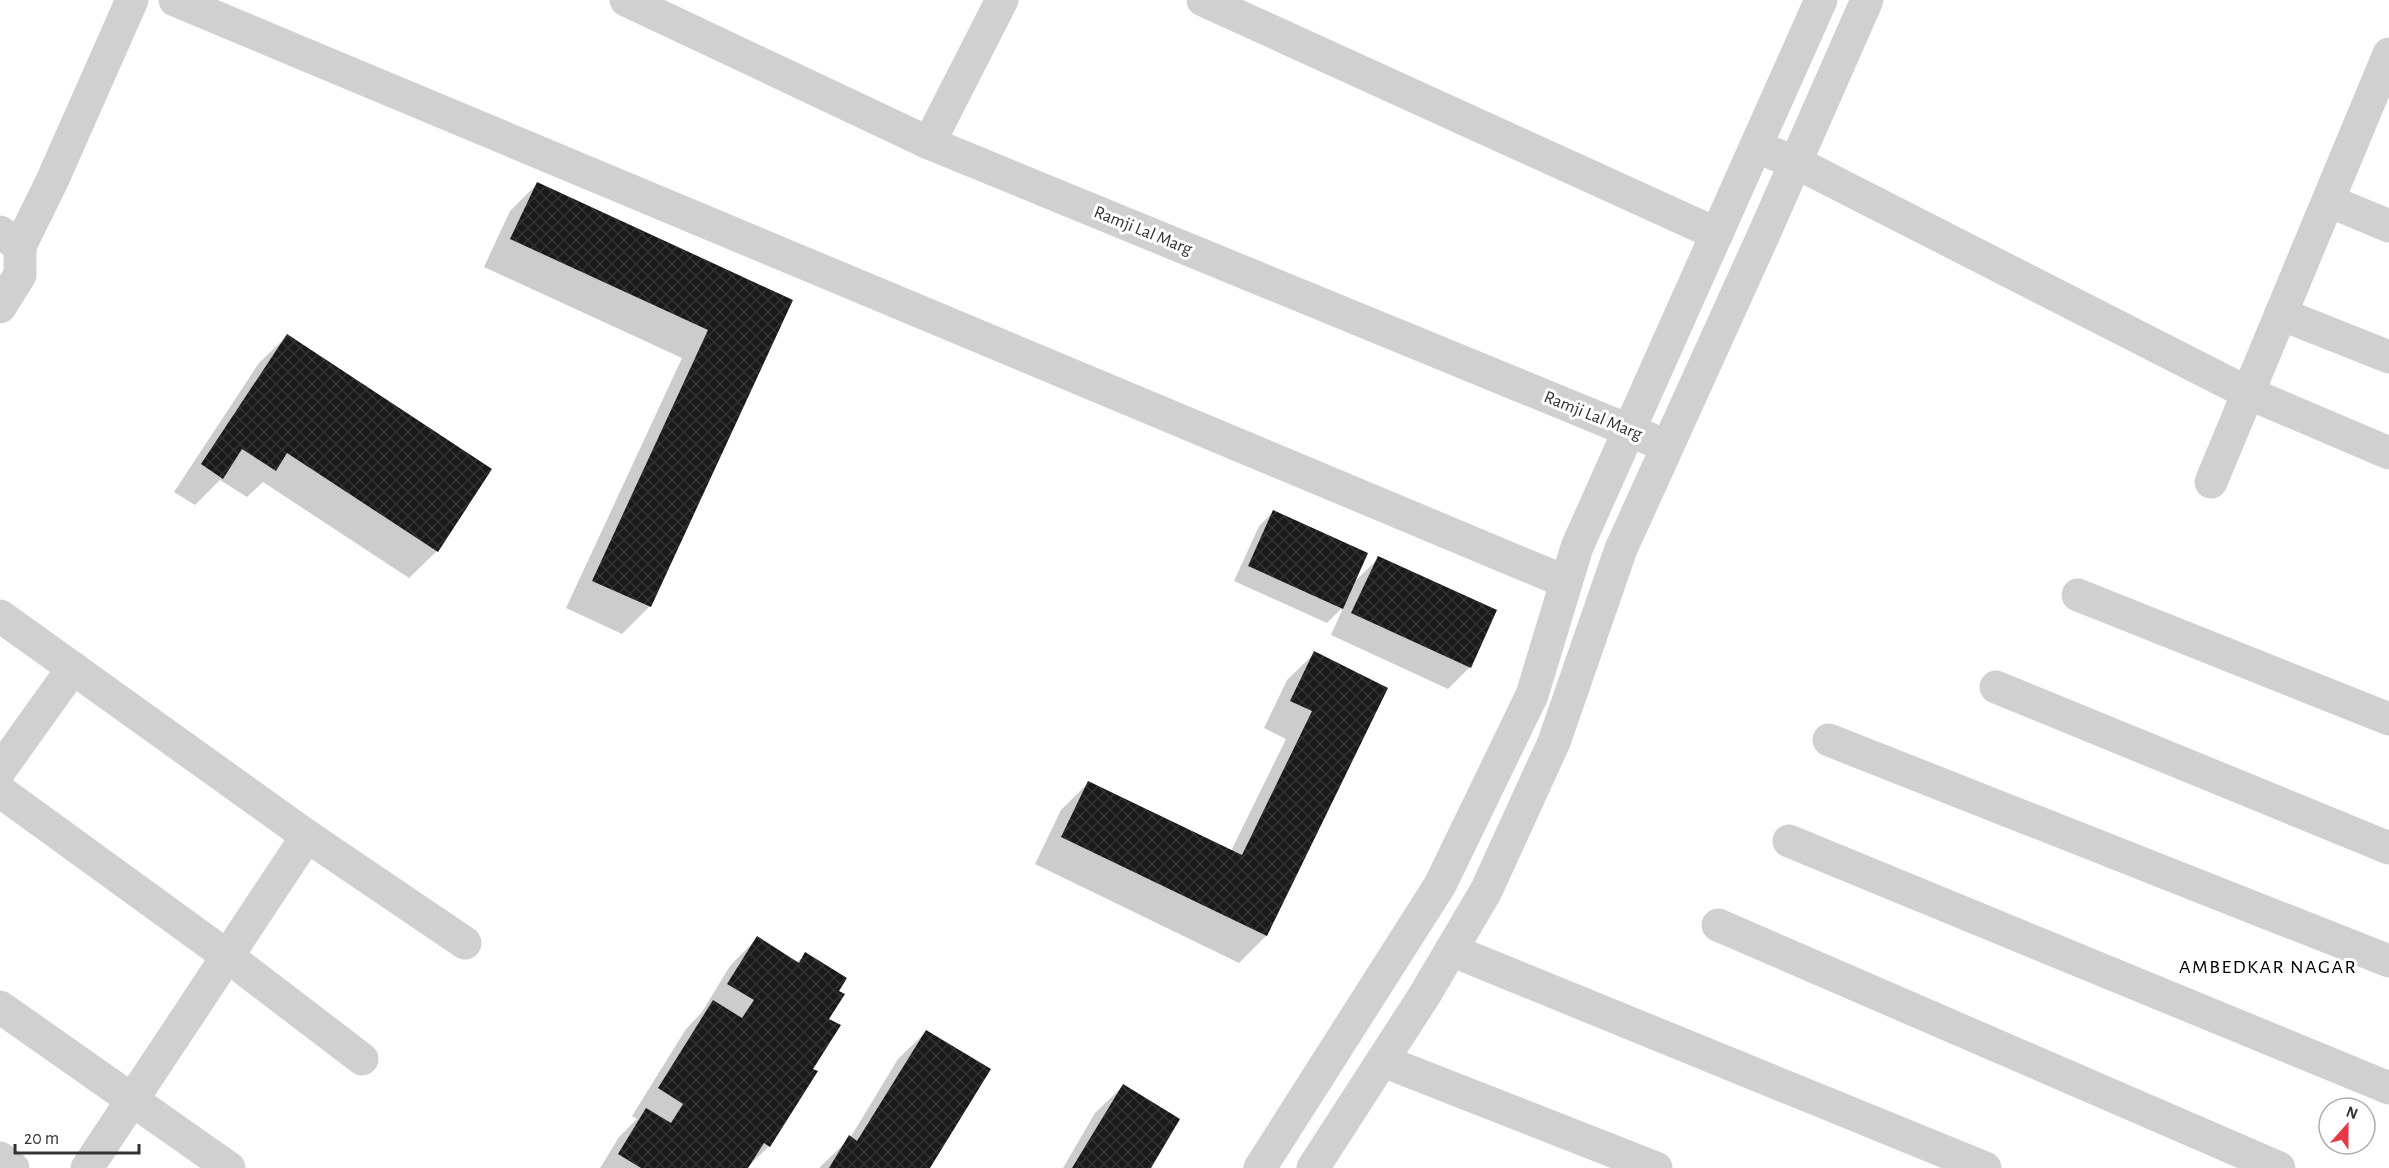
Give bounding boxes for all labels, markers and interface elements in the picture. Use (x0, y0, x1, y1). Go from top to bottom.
street label: Ramji Lal Marg (1091, 203, 1195, 259)
street label: Ramji Lal Marg (1541, 388, 1645, 444)
district label: AMBEDKAR NAGAR (2179, 957, 2357, 977)
north arrow (2317, 1096, 2377, 1156)
text: N (2344, 1103, 2360, 1122)
scale bar (15, 1117, 140, 1155)
text: 20 m (24, 1130, 59, 1148)

